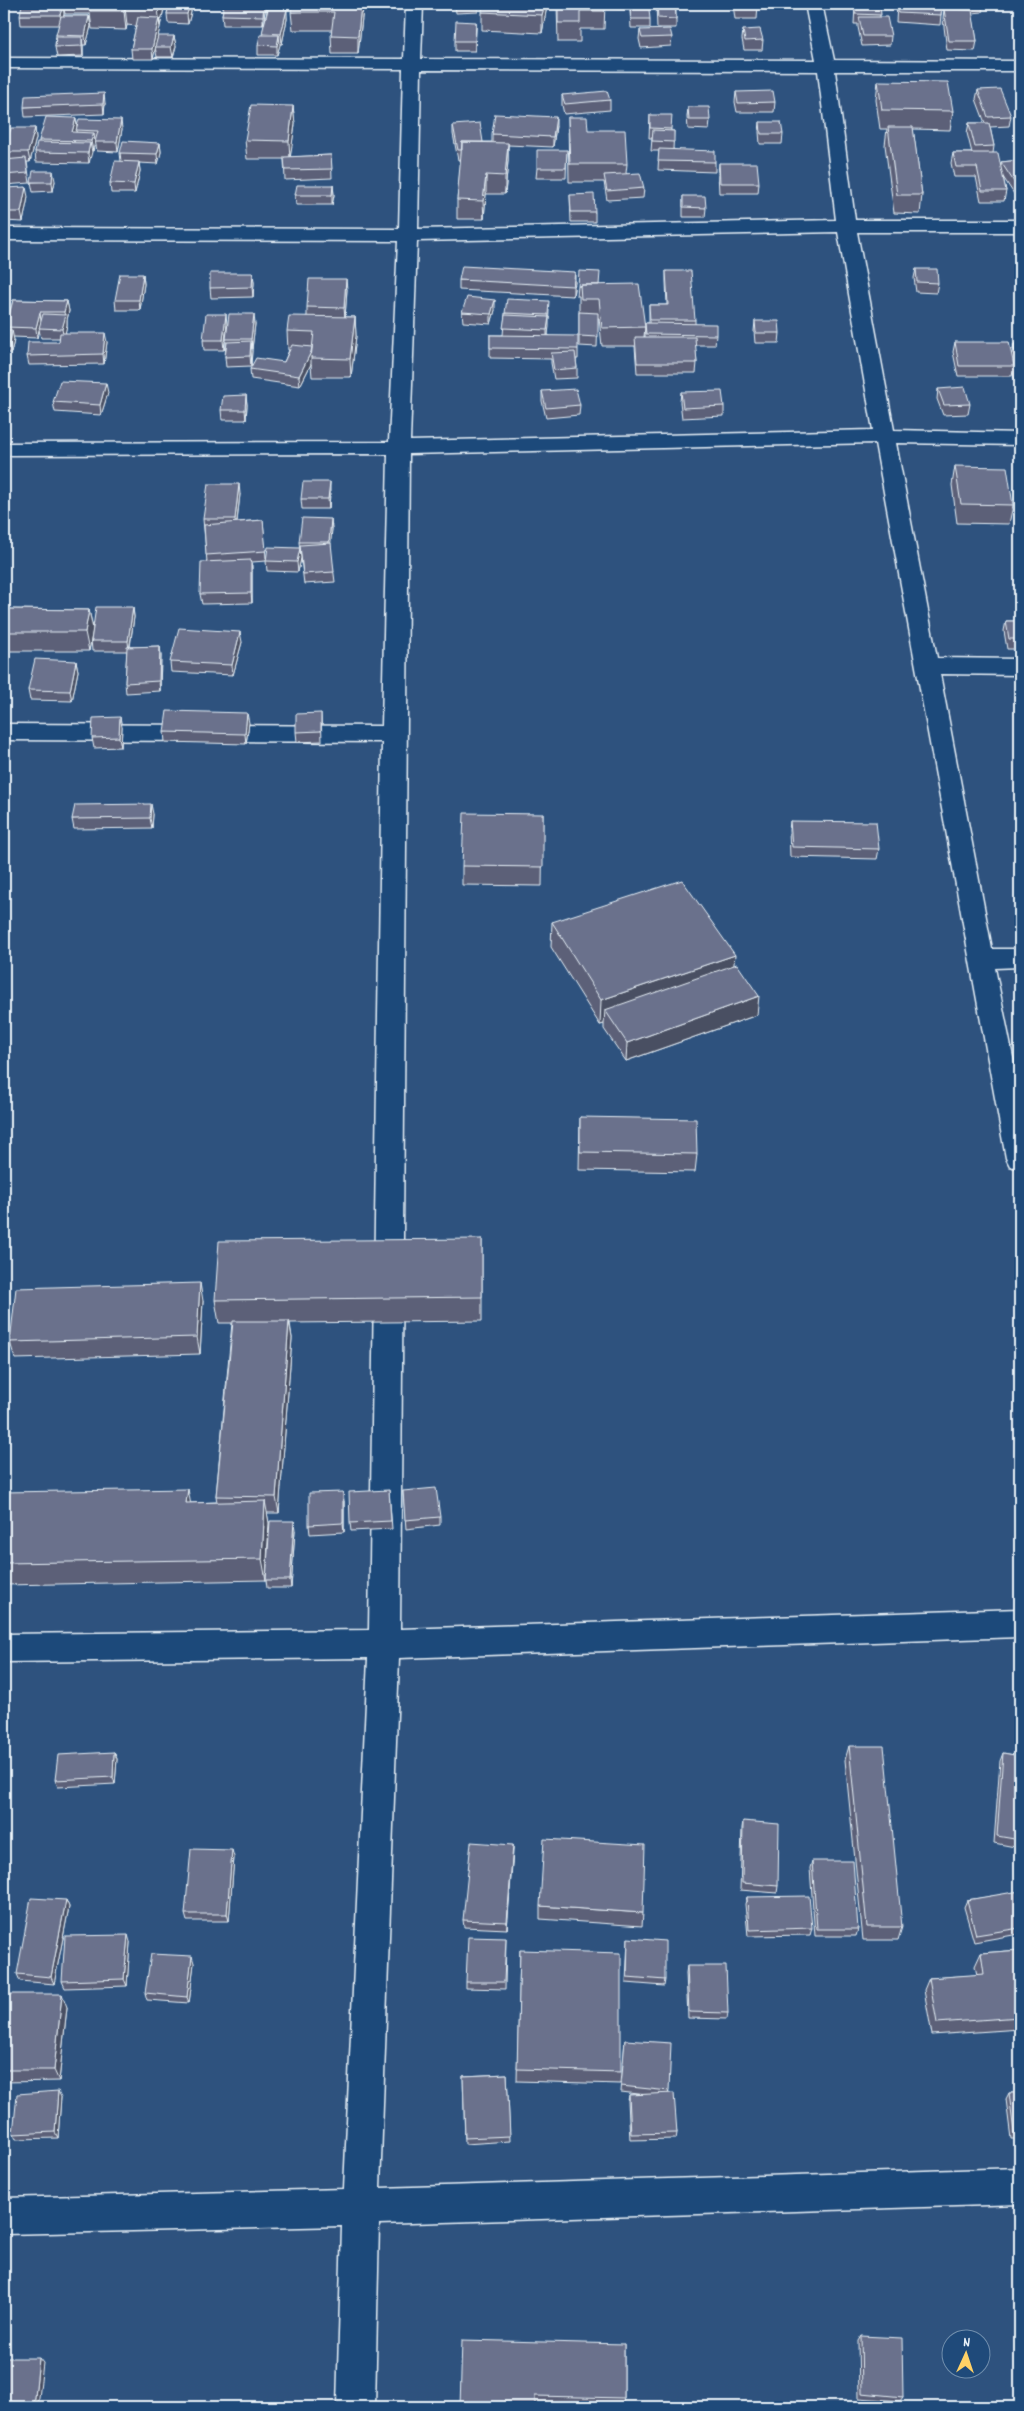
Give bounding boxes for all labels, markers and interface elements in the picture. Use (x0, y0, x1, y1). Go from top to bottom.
north arrow (942, 2328, 992, 2378)
text: N (963, 2333, 971, 2353)

